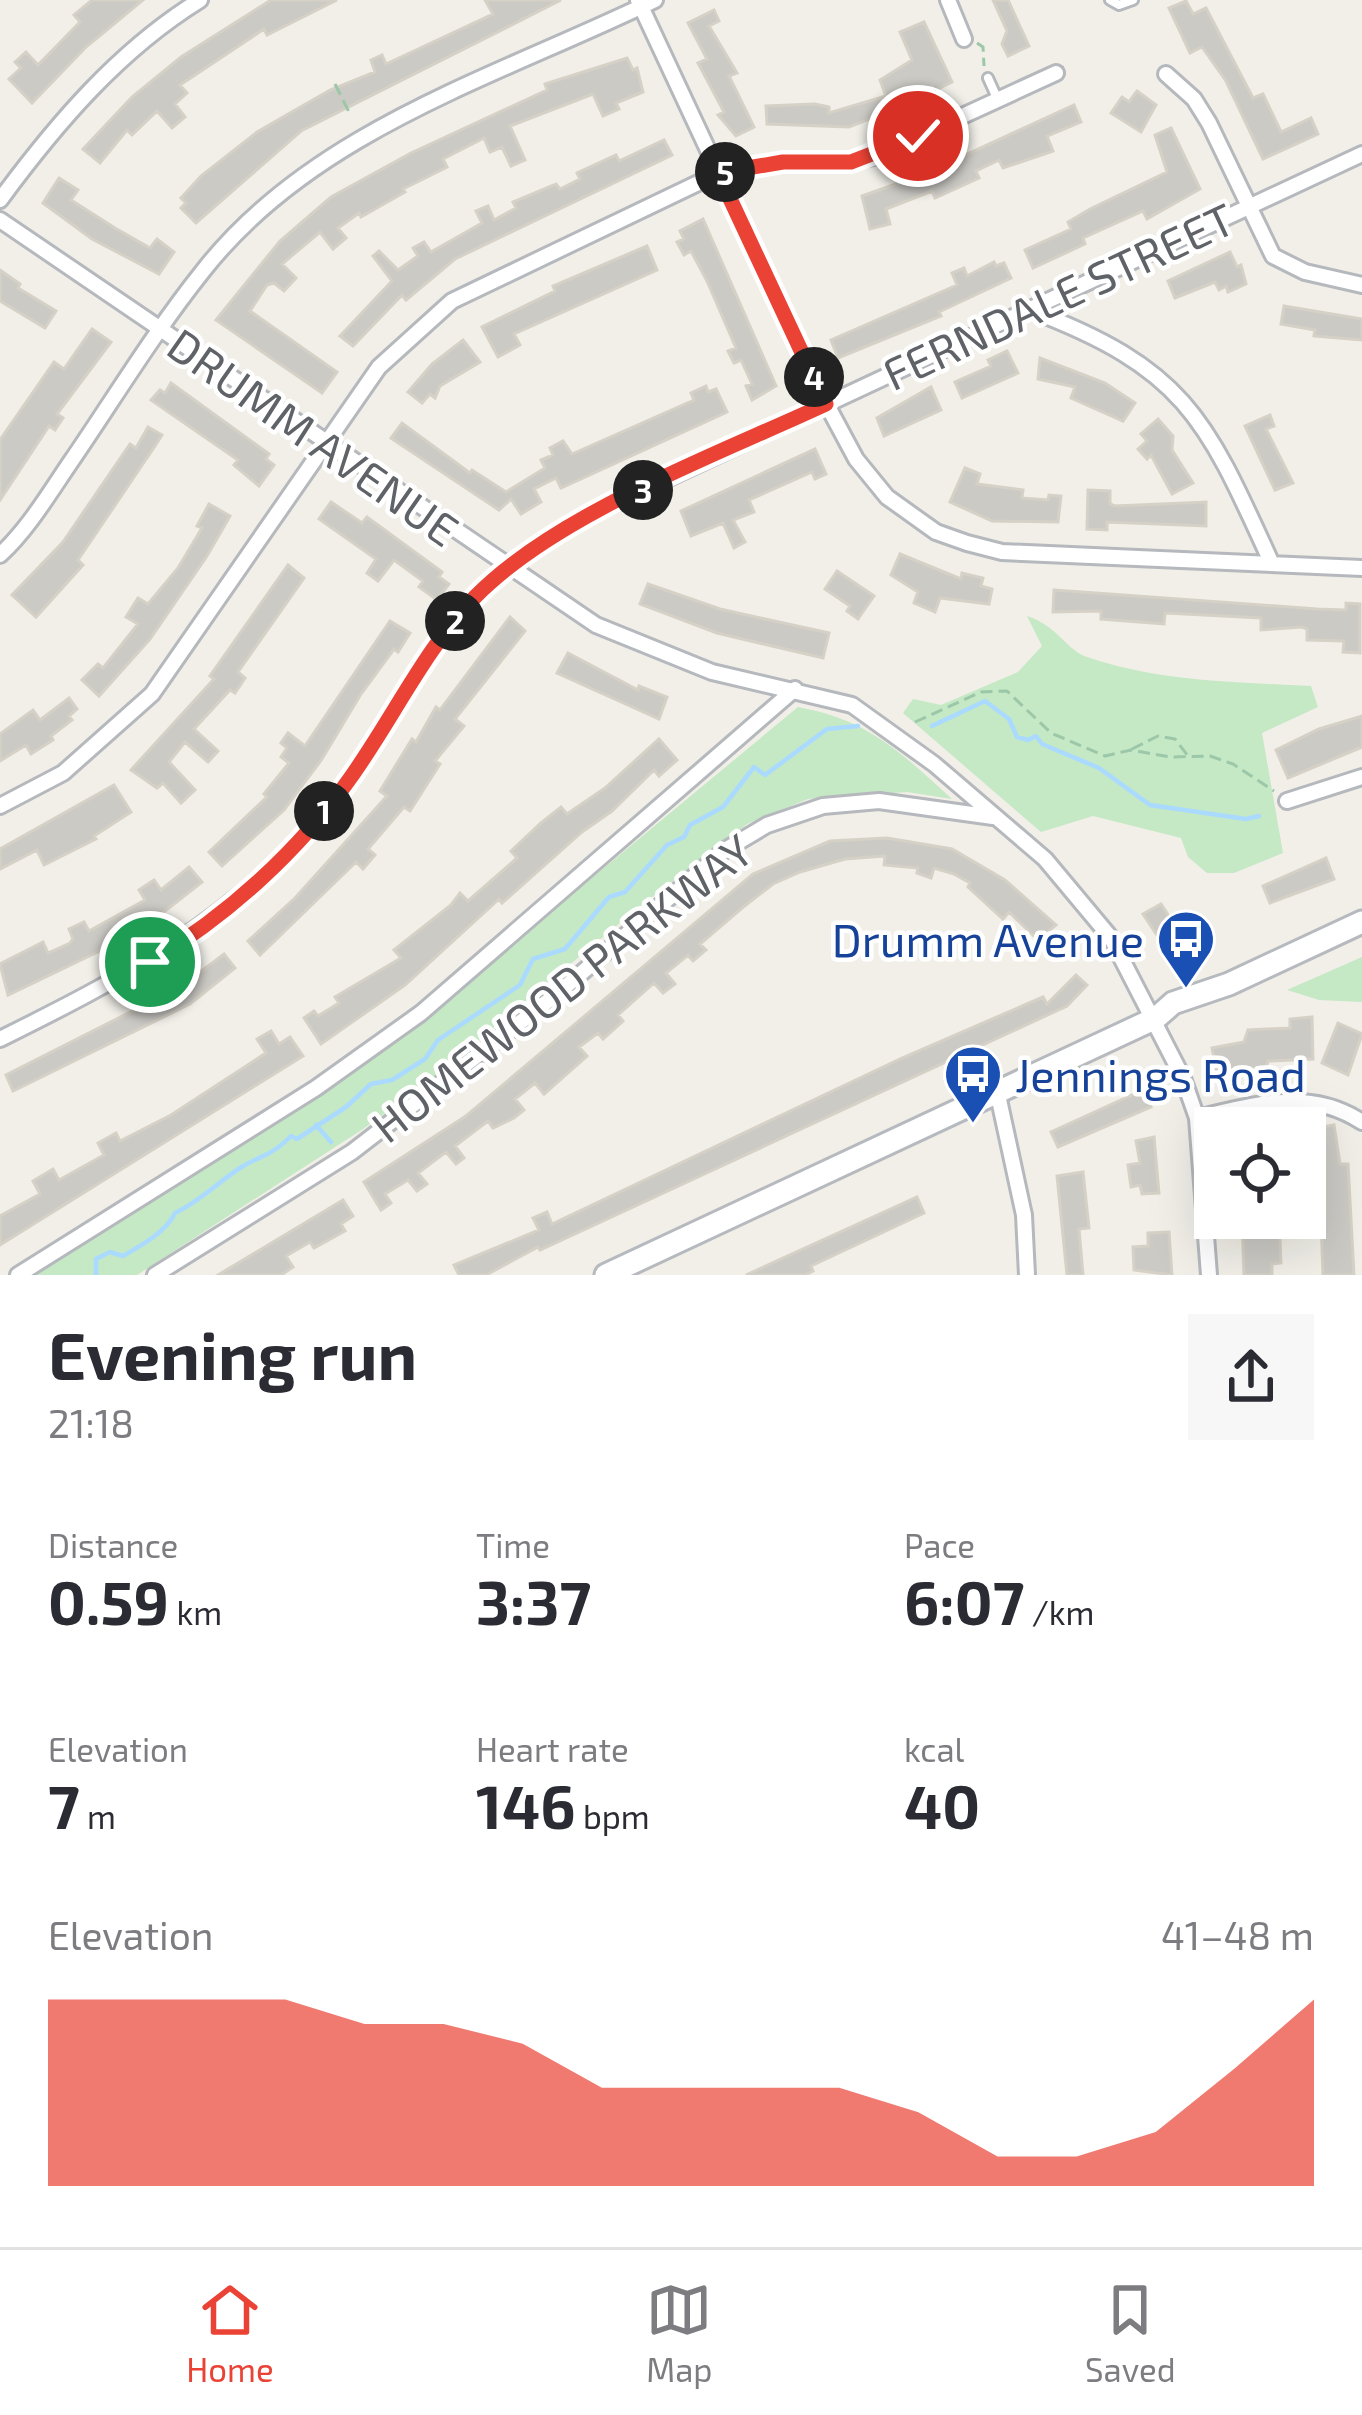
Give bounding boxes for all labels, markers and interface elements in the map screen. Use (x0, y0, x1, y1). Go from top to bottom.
pin (867, 85, 969, 187)
icon: check (885, 103, 951, 169)
pin: 5 (695, 142, 755, 202)
text: 5 (716, 152, 734, 192)
street label: FERNDALE STREET (874, 190, 1242, 400)
street label: DRUMM AVENUE (159, 316, 469, 556)
pin: 4 (784, 347, 844, 407)
text: 4 (803, 357, 825, 397)
pin: 3 (613, 460, 673, 520)
text: 3 (634, 470, 652, 510)
pin: 2 (425, 591, 485, 651)
text: 2 (445, 601, 465, 641)
pin: 1 (294, 781, 354, 841)
text: 1 (317, 791, 331, 831)
street label: HOMEWOOD PARKWAY (360, 822, 762, 1152)
bus stop icon: Drumm Avenue (1155, 908, 1217, 990)
pin (99, 911, 201, 1013)
place label: Drumm Avenue (832, 912, 1144, 966)
icon: arrive (117, 929, 183, 995)
bus stop icon: Jennings Road (942, 1043, 1004, 1125)
place label: Jennings Road (1015, 1047, 1306, 1101)
map controls (1194, 1107, 1326, 1239)
button: locate (1194, 1107, 1326, 1239)
text: Evening run (48, 1314, 417, 1393)
button: share (1188, 1314, 1314, 1440)
text: 21:18 (48, 1399, 134, 1446)
text: Distance (48, 1525, 178, 1565)
text: Time (476, 1525, 550, 1565)
text: Pace (904, 1525, 975, 1565)
text: 0.59 (48, 1565, 169, 1637)
text: 3:37 (476, 1565, 591, 1637)
text: 6:07 (904, 1565, 1024, 1637)
text: km (169, 1592, 222, 1632)
text: /km (1024, 1592, 1095, 1632)
text: Elevation (48, 1729, 188, 1769)
text: Heart rate (476, 1729, 629, 1769)
text: kcal (904, 1729, 964, 1769)
text: 7 (48, 1769, 80, 1841)
text: 146 (476, 1769, 576, 1841)
text: 40 (904, 1769, 980, 1841)
text: m (80, 1796, 116, 1836)
text: bpm (576, 1796, 650, 1836)
text: Elevation (48, 1911, 213, 1958)
text: 41–48 m (1161, 1911, 1314, 1958)
tab: Home (186, 2277, 274, 2389)
tab: Map (646, 2277, 713, 2389)
tab: Saved (1085, 2277, 1176, 2389)

